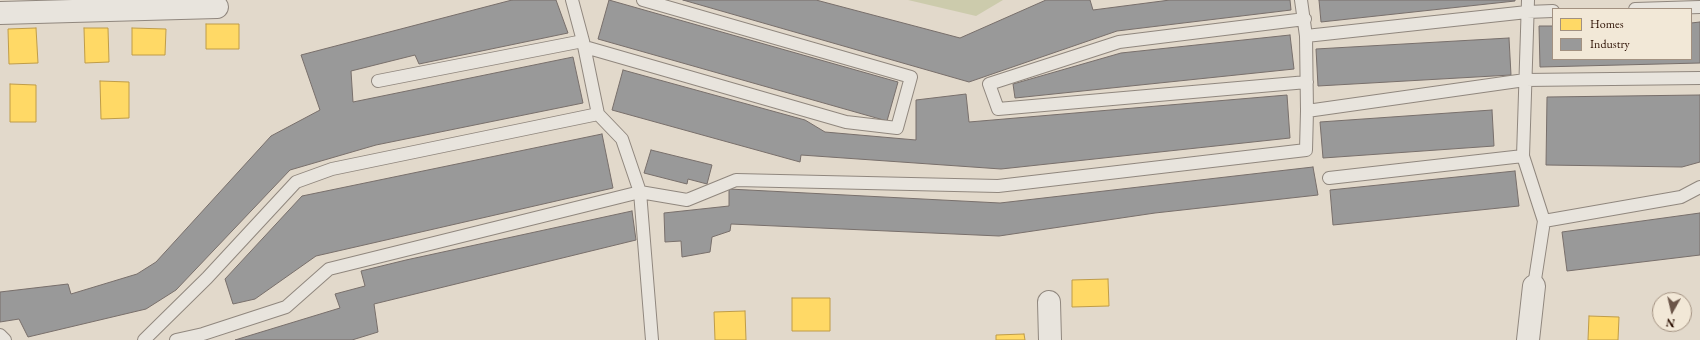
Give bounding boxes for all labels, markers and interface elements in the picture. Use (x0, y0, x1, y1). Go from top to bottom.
legend (1552, 8, 1692, 60)
text: Homes (1590, 16, 1624, 32)
text: Industry (1590, 36, 1630, 52)
north arrow (1652, 292, 1692, 332)
text: N (1665, 315, 1676, 330)

